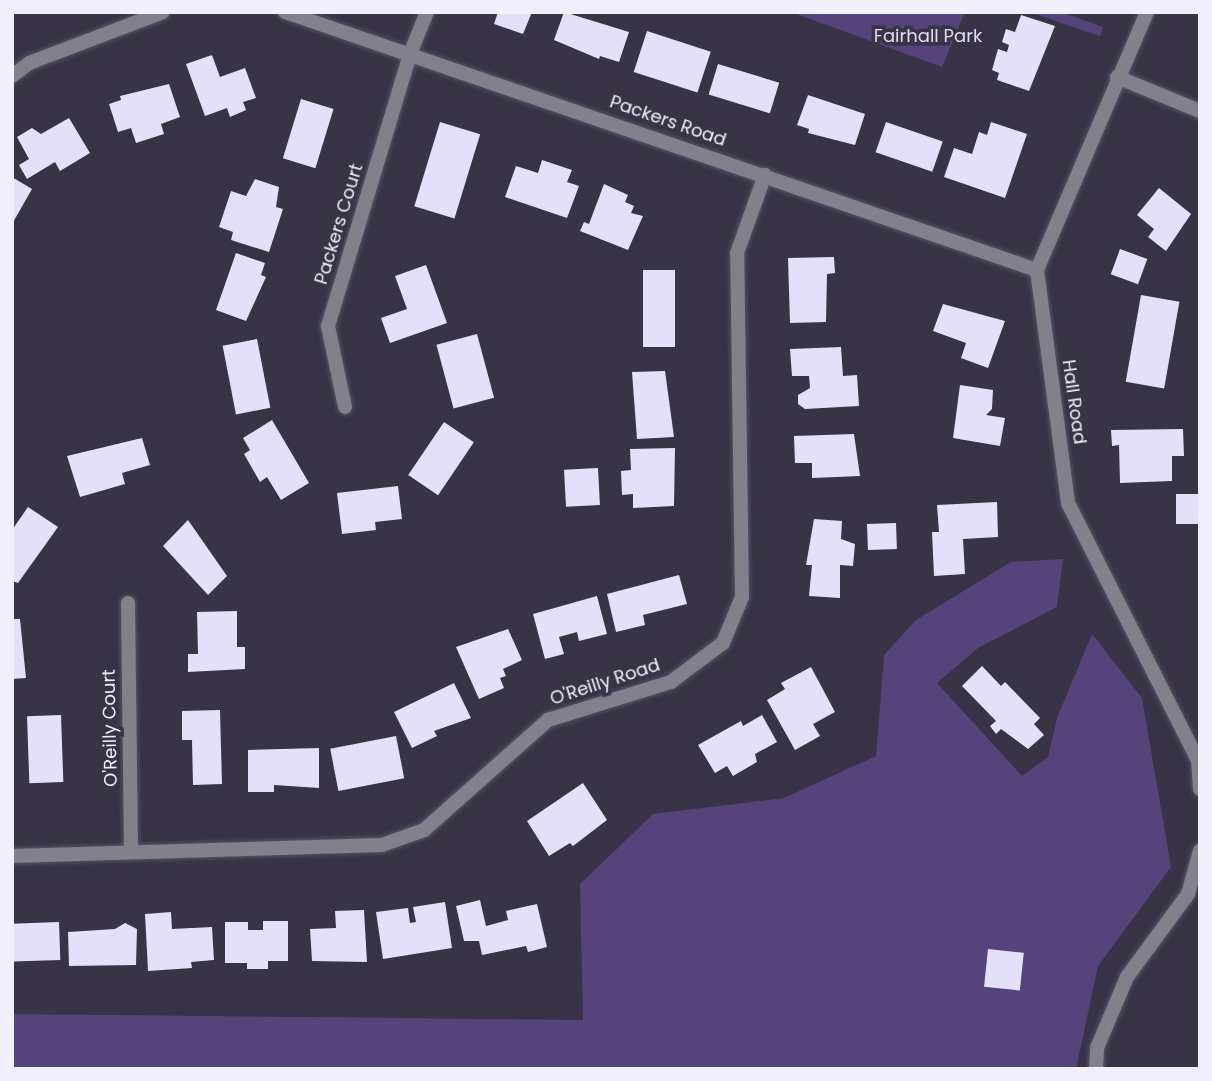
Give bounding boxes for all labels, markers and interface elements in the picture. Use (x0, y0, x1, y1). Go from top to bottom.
park label: Fairhall Park (874, 25, 982, 47)
street label: Packers Road (607, 91, 729, 151)
street label: Packers Court (310, 161, 368, 287)
street label: Hall Road (1057, 358, 1091, 446)
street label: O'Reilly Road (547, 654, 663, 710)
street label: O'Reilly Court (98, 669, 122, 787)

